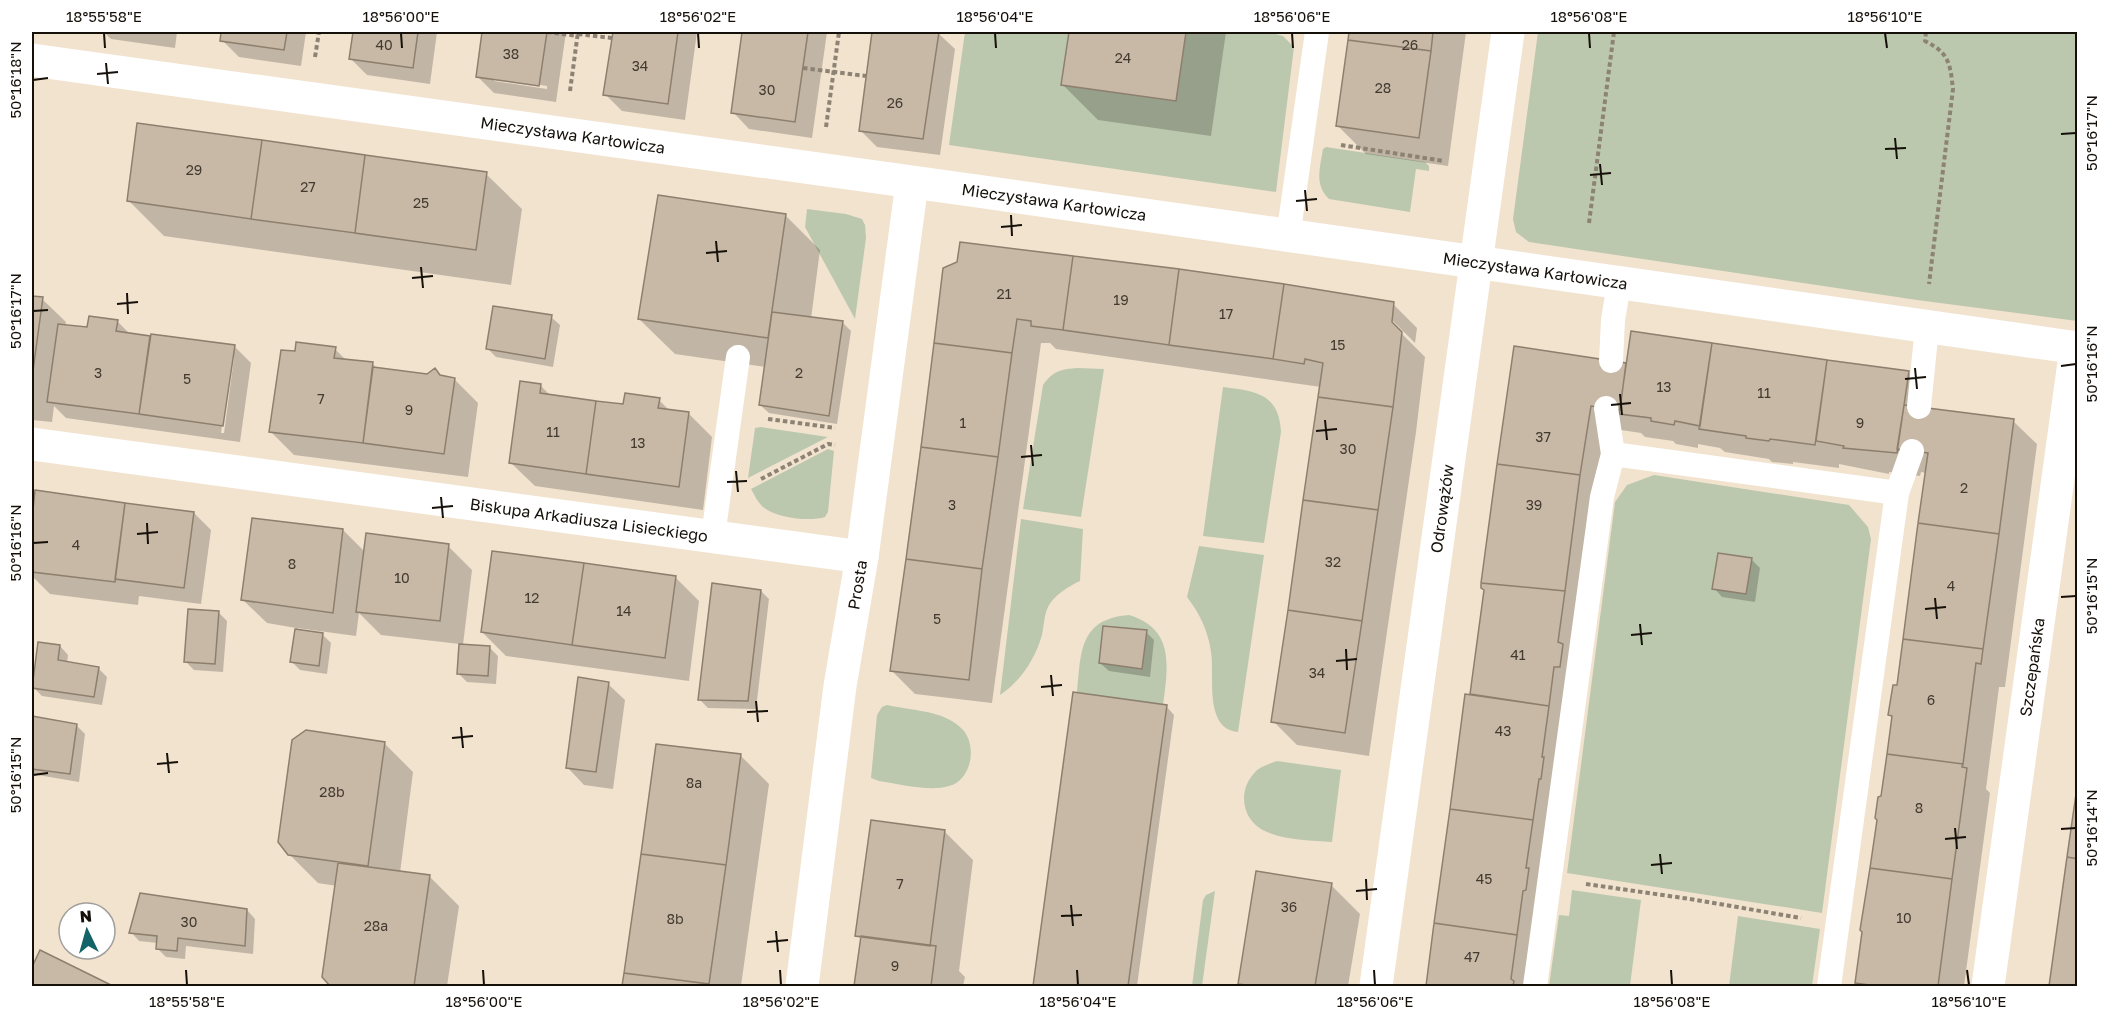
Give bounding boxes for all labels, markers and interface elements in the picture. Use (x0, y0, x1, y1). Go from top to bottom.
text: 18°55'58"E (66, 7, 142, 25)
text: 18°56'00"E (363, 7, 439, 25)
text: 18°56'02"E (660, 7, 736, 25)
text: 18°56'04"E (957, 7, 1033, 25)
text: 18°56'06"E (1254, 7, 1330, 25)
text: 18°56'08"E (1551, 7, 1627, 25)
text: 18°56'10"E (1848, 7, 1922, 25)
house number: 40 (375, 36, 393, 53)
house number: 26 (1402, 36, 1418, 53)
text: 50°16'18"N (6, 41, 24, 119)
house number: 38 (503, 45, 519, 62)
house number: 24 (1115, 49, 1131, 66)
house number: 34 (632, 57, 648, 74)
house number: 28 (1375, 79, 1391, 96)
house number: 30 (759, 81, 775, 98)
house number: 26 (887, 94, 903, 111)
text: 50°16'17"N (2082, 95, 2100, 171)
street label: Mieczysława Karłowicza (479, 112, 666, 158)
house number: 29 (186, 161, 202, 178)
house number: 27 (300, 178, 316, 195)
street label: Mieczysława Karłowicza (961, 179, 1148, 225)
house number: 25 (413, 194, 429, 211)
street label: Mieczysława Karłowicza (1442, 248, 1629, 294)
text: 50°16'17"N (6, 273, 24, 349)
house number: 21 (997, 285, 1012, 302)
house number: 19 (1113, 291, 1129, 308)
house number: 17 (1219, 305, 1233, 322)
text: 50°16'16"N (2082, 325, 2100, 403)
house number: 15 (1331, 336, 1345, 353)
house number: 3 (94, 364, 102, 381)
house number: 2 (795, 364, 803, 381)
house number: 5 (183, 370, 191, 387)
house number: 13 (1657, 378, 1671, 395)
house number: 11 (1757, 384, 1771, 401)
house number: 7 (317, 390, 325, 407)
house number: 9 (405, 401, 413, 418)
house number: 1 (960, 414, 967, 431)
house number: 9 (1856, 414, 1864, 431)
house number: 11 (546, 423, 560, 440)
house number: 37 (1535, 428, 1551, 445)
house number: 13 (631, 434, 645, 451)
house number: 30 (1340, 440, 1356, 457)
street label: Odrowążów (1426, 463, 1458, 554)
house number: 2 (1960, 479, 1968, 496)
street label: Biskupa Arkadiusza Lisieckiego (469, 494, 709, 546)
house number: 3 (948, 496, 956, 513)
house number: 39 (1526, 496, 1542, 513)
text: 50°16'16"N (6, 504, 24, 582)
house number: 4 (72, 536, 80, 553)
house number: 32 (1325, 553, 1341, 570)
house number: 8 (288, 555, 296, 572)
street label: Prosta (843, 558, 871, 611)
text: 50°16'15"N (2082, 558, 2100, 634)
house number: 10 (394, 569, 410, 586)
house number: 4 (1947, 577, 1955, 594)
house number: 12 (525, 589, 539, 606)
house number: 14 (616, 602, 632, 619)
house number: 5 (933, 610, 941, 627)
street label: Szczepańska (2015, 616, 2049, 718)
house number: 41 (1510, 646, 1526, 663)
house number: 34 (1309, 664, 1325, 681)
house number: 6 (1927, 691, 1935, 708)
house number: 43 (1495, 722, 1511, 739)
text: 50°16'15"N (6, 737, 24, 813)
house number: 8a (686, 774, 702, 791)
house number: 28b (319, 783, 345, 800)
text: 50°16'14"N (2082, 789, 2100, 867)
house number: 8 (1915, 799, 1923, 816)
house number: 45 (1476, 870, 1492, 887)
house number: 7 (896, 875, 904, 892)
house number: 36 (1281, 898, 1297, 915)
north arrow (57, 901, 117, 961)
text: N (79, 906, 93, 927)
house number: 10 (1896, 909, 1912, 926)
house number: 8b (666, 910, 684, 927)
house number: 30 (181, 913, 197, 930)
house number: 28a (364, 917, 388, 934)
house number: 47 (1464, 948, 1480, 965)
house number: 9 (891, 957, 899, 974)
text: 18°55'58"E (149, 992, 225, 1010)
text: 18°56'00"E (446, 992, 522, 1010)
text: 18°56'02"E (743, 992, 819, 1010)
text: 18°56'04"E (1040, 992, 1116, 1010)
text: 18°56'06"E (1337, 992, 1413, 1010)
text: 18°56'08"E (1634, 992, 1710, 1010)
text: 18°56'10"E (1932, 992, 2006, 1010)

